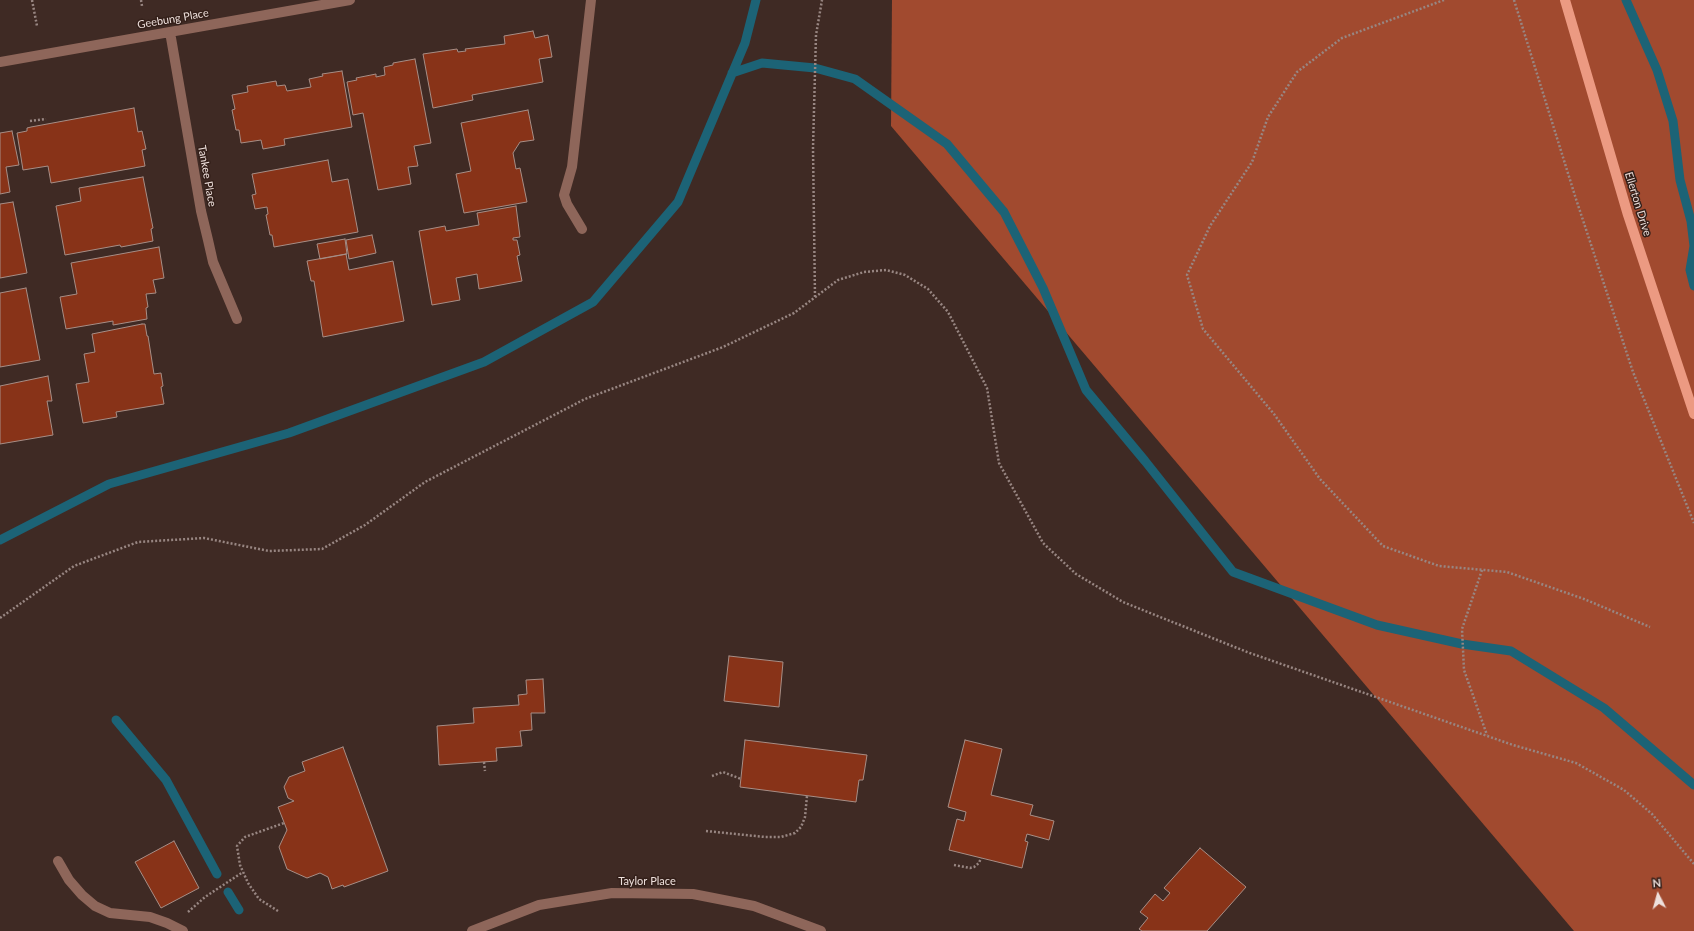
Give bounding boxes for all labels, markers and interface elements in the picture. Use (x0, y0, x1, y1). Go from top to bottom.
street label: Geebung Place (136, 6, 210, 32)
street label: Tankee Place (195, 144, 219, 208)
street label: Ellerton Drive (1622, 170, 1654, 238)
street label: Taylor Place (618, 874, 676, 888)
north arrow (1638, 875, 1678, 915)
text: N (1652, 876, 1662, 889)

